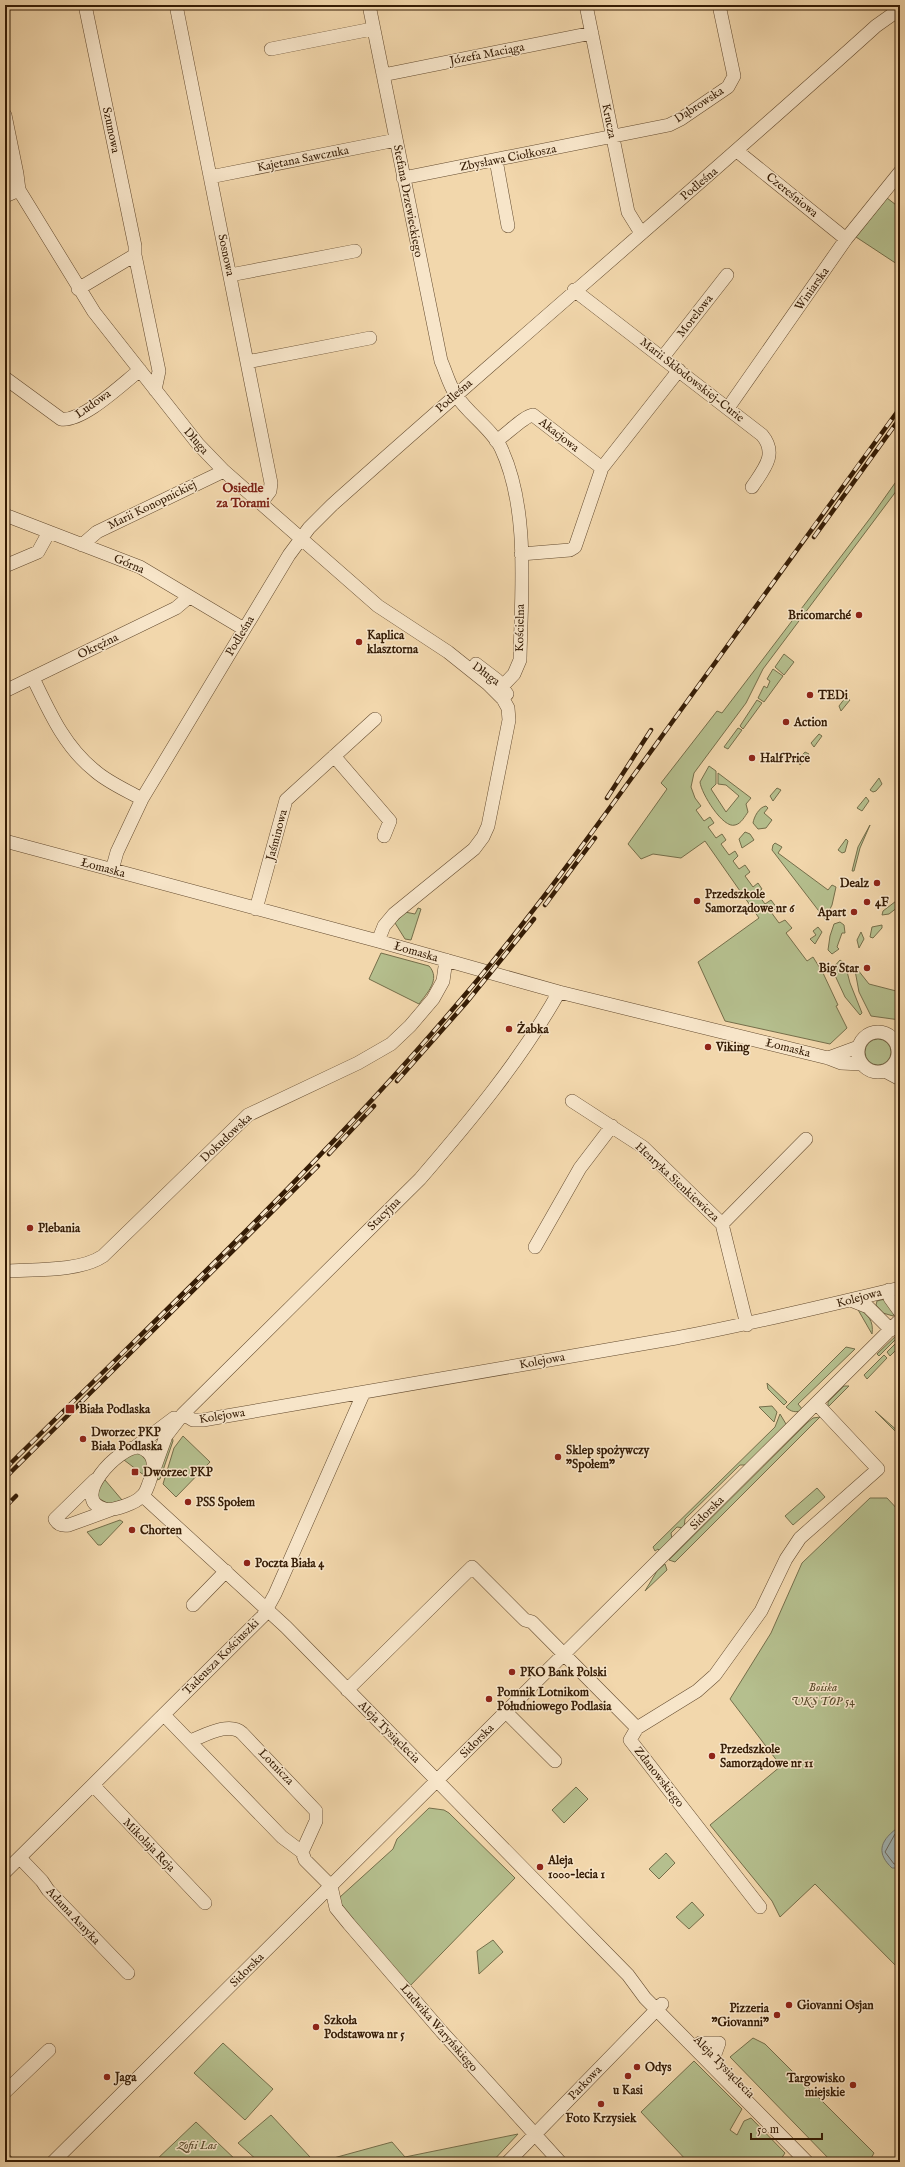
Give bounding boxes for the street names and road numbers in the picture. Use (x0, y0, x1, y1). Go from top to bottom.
street label: Józefa Maciąga (446, 39, 527, 70)
street label: Dąbrowska (672, 83, 727, 126)
street label: Krucza (598, 102, 620, 141)
street label: Szumowa (99, 106, 123, 155)
street label: Zbysława Ciołkosza (458, 141, 558, 175)
street label: Kajetana Sawczuka (256, 143, 351, 175)
street label: Stefana Drzewieckiego (390, 143, 426, 259)
street label: Podleśna (677, 164, 721, 204)
street label: Czereśniowa (763, 169, 822, 221)
street label: Sosnowa (214, 233, 238, 278)
street label: Winiarska (792, 264, 833, 314)
street label: Morelowa (674, 291, 717, 340)
street label: Marii Skłodowskiej-Curie (637, 335, 748, 426)
street label: Podleśna (432, 375, 476, 416)
street label: Ludowa (72, 386, 115, 422)
street label: Akacjowa (535, 414, 583, 456)
street label: Długa (180, 424, 212, 458)
street label: Marii Konopnickiej (105, 477, 199, 534)
street label: Górna (111, 551, 147, 577)
street label: Kościelna (512, 603, 528, 652)
street label: Podleśna (222, 613, 258, 659)
street label: Okrężna (75, 629, 122, 662)
street label: Długa (469, 659, 504, 690)
street label: Jaśminowa (262, 807, 292, 864)
street label: Łomaska (79, 855, 128, 881)
street label: Łomaska (392, 939, 441, 966)
street label: Łomaska (764, 1035, 813, 1061)
street label: Dokudowska (197, 1110, 256, 1166)
street label: Henryka Sienkiewicza (632, 1139, 723, 1225)
street label: Stacyjna (364, 1194, 404, 1234)
street label: Kolejowa (835, 1285, 884, 1311)
street label: Kolejowa (518, 1349, 567, 1372)
street label: Kolejowa (198, 1405, 247, 1427)
street label: Sidorska (687, 1492, 728, 1533)
street label: Tadeusza Kościuszki (180, 1616, 262, 1698)
street label: Aleja Tysiąclecia (354, 1697, 424, 1767)
street label: Sidorska (457, 1720, 498, 1761)
street label: Zdanowskiego (631, 1744, 688, 1811)
street label: Lotnicza (255, 1746, 297, 1789)
street label: Mikołaja Reja (120, 1815, 179, 1876)
street label: Adama Asnyka (42, 1884, 104, 1948)
street label: Sidorska (227, 1949, 268, 1990)
street label: Ludwika Waryńskiego (397, 1981, 481, 2075)
street label: Aleja Tysiąclecia (690, 2032, 758, 2102)
street label: Parkowa (565, 2062, 606, 2103)

